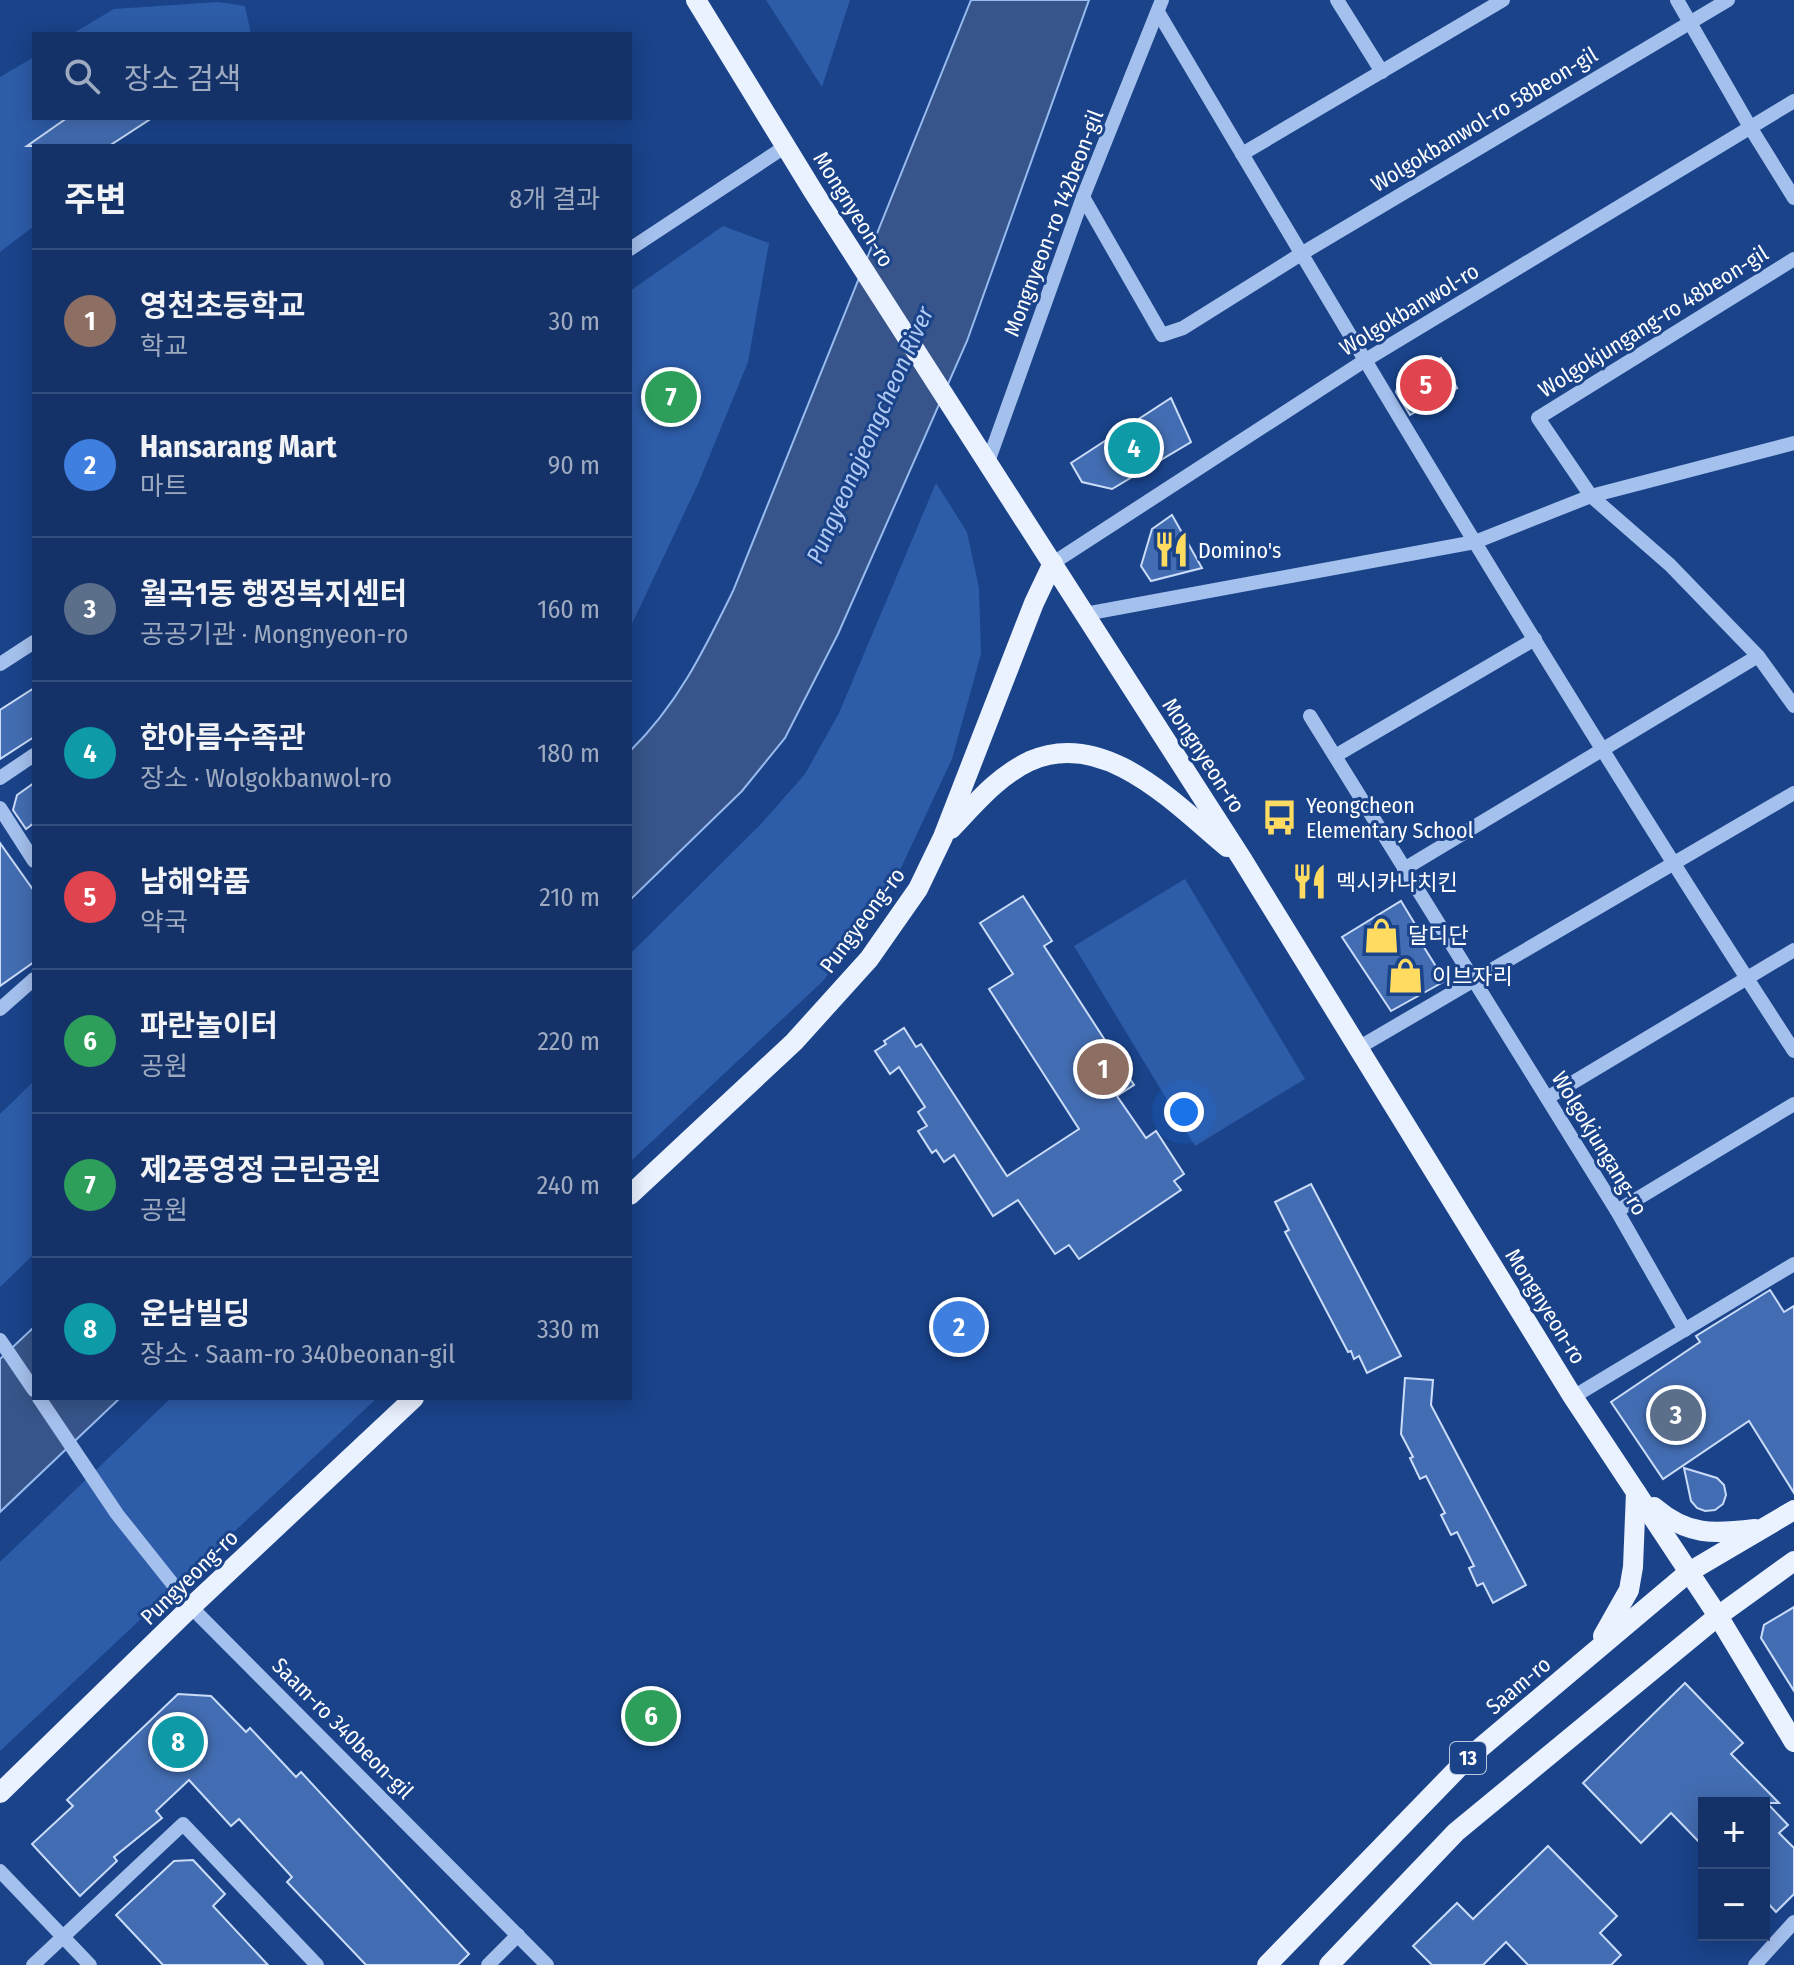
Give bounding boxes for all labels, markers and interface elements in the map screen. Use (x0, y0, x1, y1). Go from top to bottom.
search box (32, 32, 632, 120)
street label: Wolgokbanwol-ro 58beon-gil (1366, 41, 1603, 198)
icon: search (60, 54, 104, 98)
text: 장소 검색 (124, 61, 241, 97)
street label: Mongnyeon-ro 142beon-gil (998, 106, 1109, 340)
street label: Mongnyeon-ro (807, 147, 900, 272)
text: 주변 (64, 179, 127, 220)
text: 8개 결과 (509, 184, 600, 215)
street label: Wolgokjungang-ro 48beon-gil (1533, 239, 1773, 403)
street label: Wolgokbanwol-ro (1335, 257, 1484, 362)
text: 영천초등학교 (140, 288, 306, 324)
water label: Pungyeongjeongcheon River (801, 302, 940, 568)
text: 1 (85, 306, 96, 337)
text: 30 m (549, 306, 600, 337)
text: 학교 (140, 331, 188, 362)
pin: 5 (1400, 355, 1452, 415)
pin: 7 (645, 367, 697, 427)
pin: 4 (1108, 418, 1160, 478)
text: Hansarang Mart (140, 429, 337, 465)
text: 2 (84, 450, 96, 481)
text: 90 m (548, 450, 600, 481)
text: 마트 (140, 471, 188, 502)
restaurant icon: Domino's (1153, 531, 1191, 569)
place label: Domino's (1198, 537, 1281, 564)
text: 월곡1동 행정복지센터 (140, 576, 407, 612)
text: 3 (84, 594, 96, 625)
text: 160 m (537, 594, 600, 625)
text: 공공기관 · Mongnyeon-ro (140, 619, 408, 650)
street label: Mongnyeon-ro (1157, 693, 1251, 818)
text: 한아름수족관 (140, 720, 306, 756)
text: 4 (83, 738, 97, 769)
text: 180 m (537, 738, 600, 769)
text: 장소 · Wolgokbanwol-ro (140, 763, 392, 794)
place label: Yeongcheon Elementary School (1306, 792, 1474, 844)
bus stop icon: Yeongcheon Elementary School (1261, 799, 1299, 837)
street label: Pungyeong-ro (814, 862, 911, 978)
restaurant icon: 멕시카나치킨 (1291, 863, 1329, 901)
text: 남해약품 (140, 864, 250, 900)
place label: 멕시카나치킨 (1336, 869, 1457, 896)
text: 5 (84, 882, 96, 913)
text: 210 m (539, 882, 600, 913)
text: 약국 (140, 907, 188, 938)
shop icon: 달디단 (1363, 916, 1401, 954)
place label: 달디단 (1408, 922, 1469, 949)
shop icon: 이브자리 (1387, 957, 1425, 995)
place label: 이브자리 (1432, 963, 1513, 990)
text: 파란놀이터 (140, 1008, 278, 1044)
text: 6 (83, 1026, 97, 1057)
text: 220 m (537, 1026, 600, 1057)
pin: 1 (1077, 1039, 1129, 1099)
text: 공원 (140, 1051, 188, 1082)
street label: Wolgokjungang-ro (1546, 1066, 1653, 1220)
your location (1164, 1092, 1204, 1132)
text: 제2풍영정 근린공원 (140, 1152, 381, 1188)
text: 7 (84, 1170, 96, 1201)
text: 240 m (537, 1170, 600, 1201)
text: 공원 (140, 1195, 188, 1226)
street label: Mongnyeon-ro (1499, 1244, 1592, 1369)
text: 운남빌딩 (140, 1296, 250, 1332)
pin: 2 (933, 1297, 985, 1357)
text: 8 (83, 1314, 97, 1345)
text: 330 m (537, 1314, 600, 1345)
text: 장소 · Saam-ro 340beonan-gil (140, 1339, 455, 1370)
pin: 3 (1650, 1385, 1702, 1445)
street label: Pungyeong-ro (135, 1524, 244, 1631)
street label: Saam-ro (1481, 1651, 1556, 1720)
street label: Saam-ro 340beon-gil (266, 1652, 419, 1805)
pin: 6 (625, 1686, 677, 1746)
pin: 8 (152, 1712, 204, 1772)
road number: 13 (1450, 1742, 1486, 1774)
map controls (1698, 1797, 1770, 1941)
button: + (1698, 1797, 1770, 1869)
button: − (1698, 1869, 1770, 1941)

